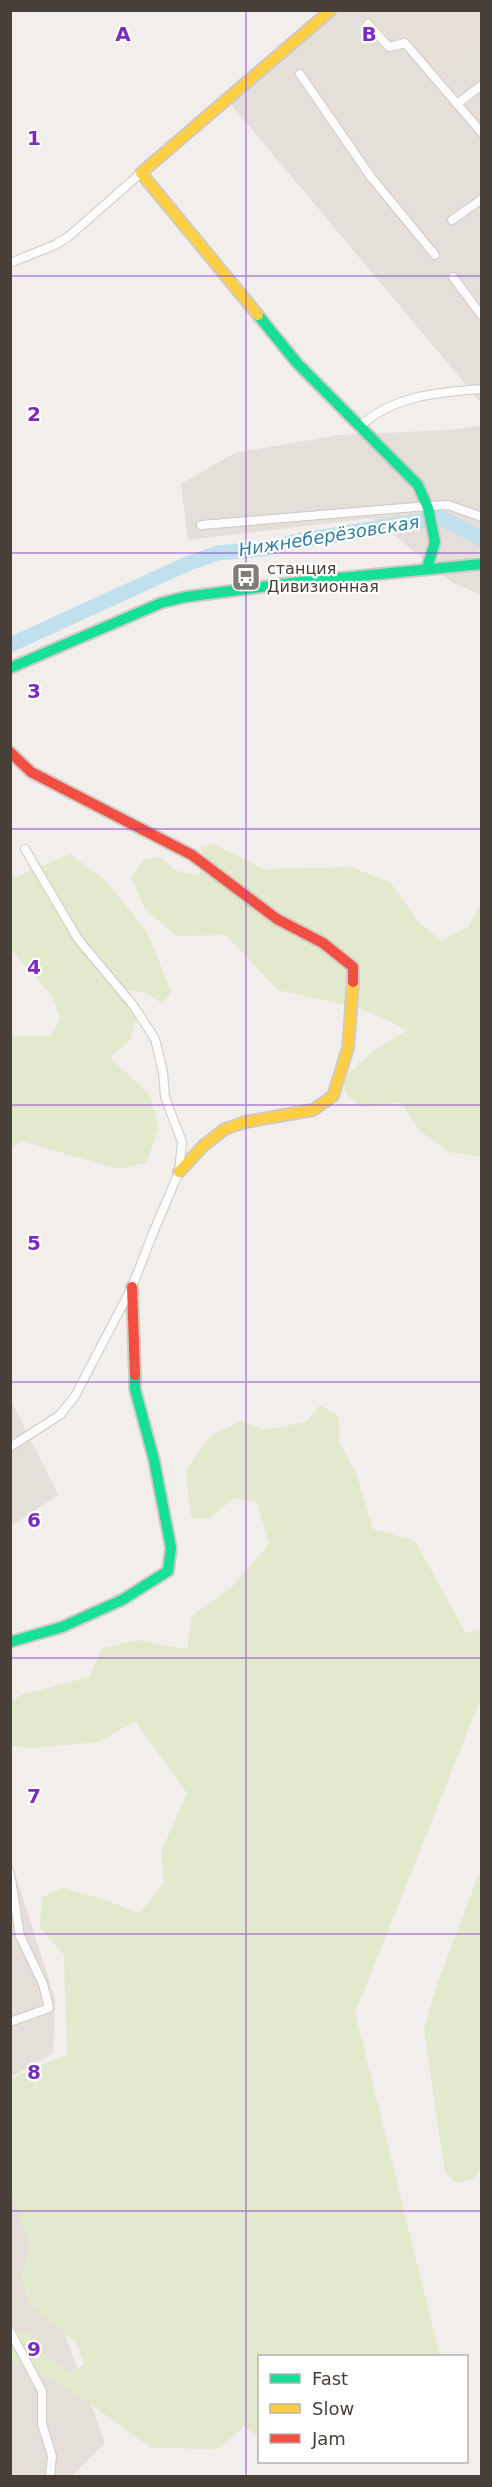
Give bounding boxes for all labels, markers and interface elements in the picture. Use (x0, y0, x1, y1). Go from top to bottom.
text: A (115, 22, 131, 46)
text: B (361, 22, 377, 46)
text: 1 (27, 126, 41, 150)
text: 2 (27, 402, 41, 426)
water label: Нижнеберёзовская (237, 511, 421, 560)
place label: станция Дивизионная (267, 559, 379, 596)
bus stop icon: станция Дивизионная (230, 561, 262, 593)
text: 3 (27, 679, 41, 703)
text: 4 (27, 955, 41, 979)
text: 5 (27, 1231, 41, 1255)
text: 6 (27, 1508, 41, 1532)
text: 7 (27, 1784, 41, 1808)
text: 8 (27, 2060, 41, 2084)
text: 9 (27, 2337, 41, 2361)
legend (258, 2355, 468, 2463)
text: Fast (312, 2368, 348, 2389)
text: Slow (312, 2398, 354, 2419)
text: Jam (311, 2428, 346, 2449)

